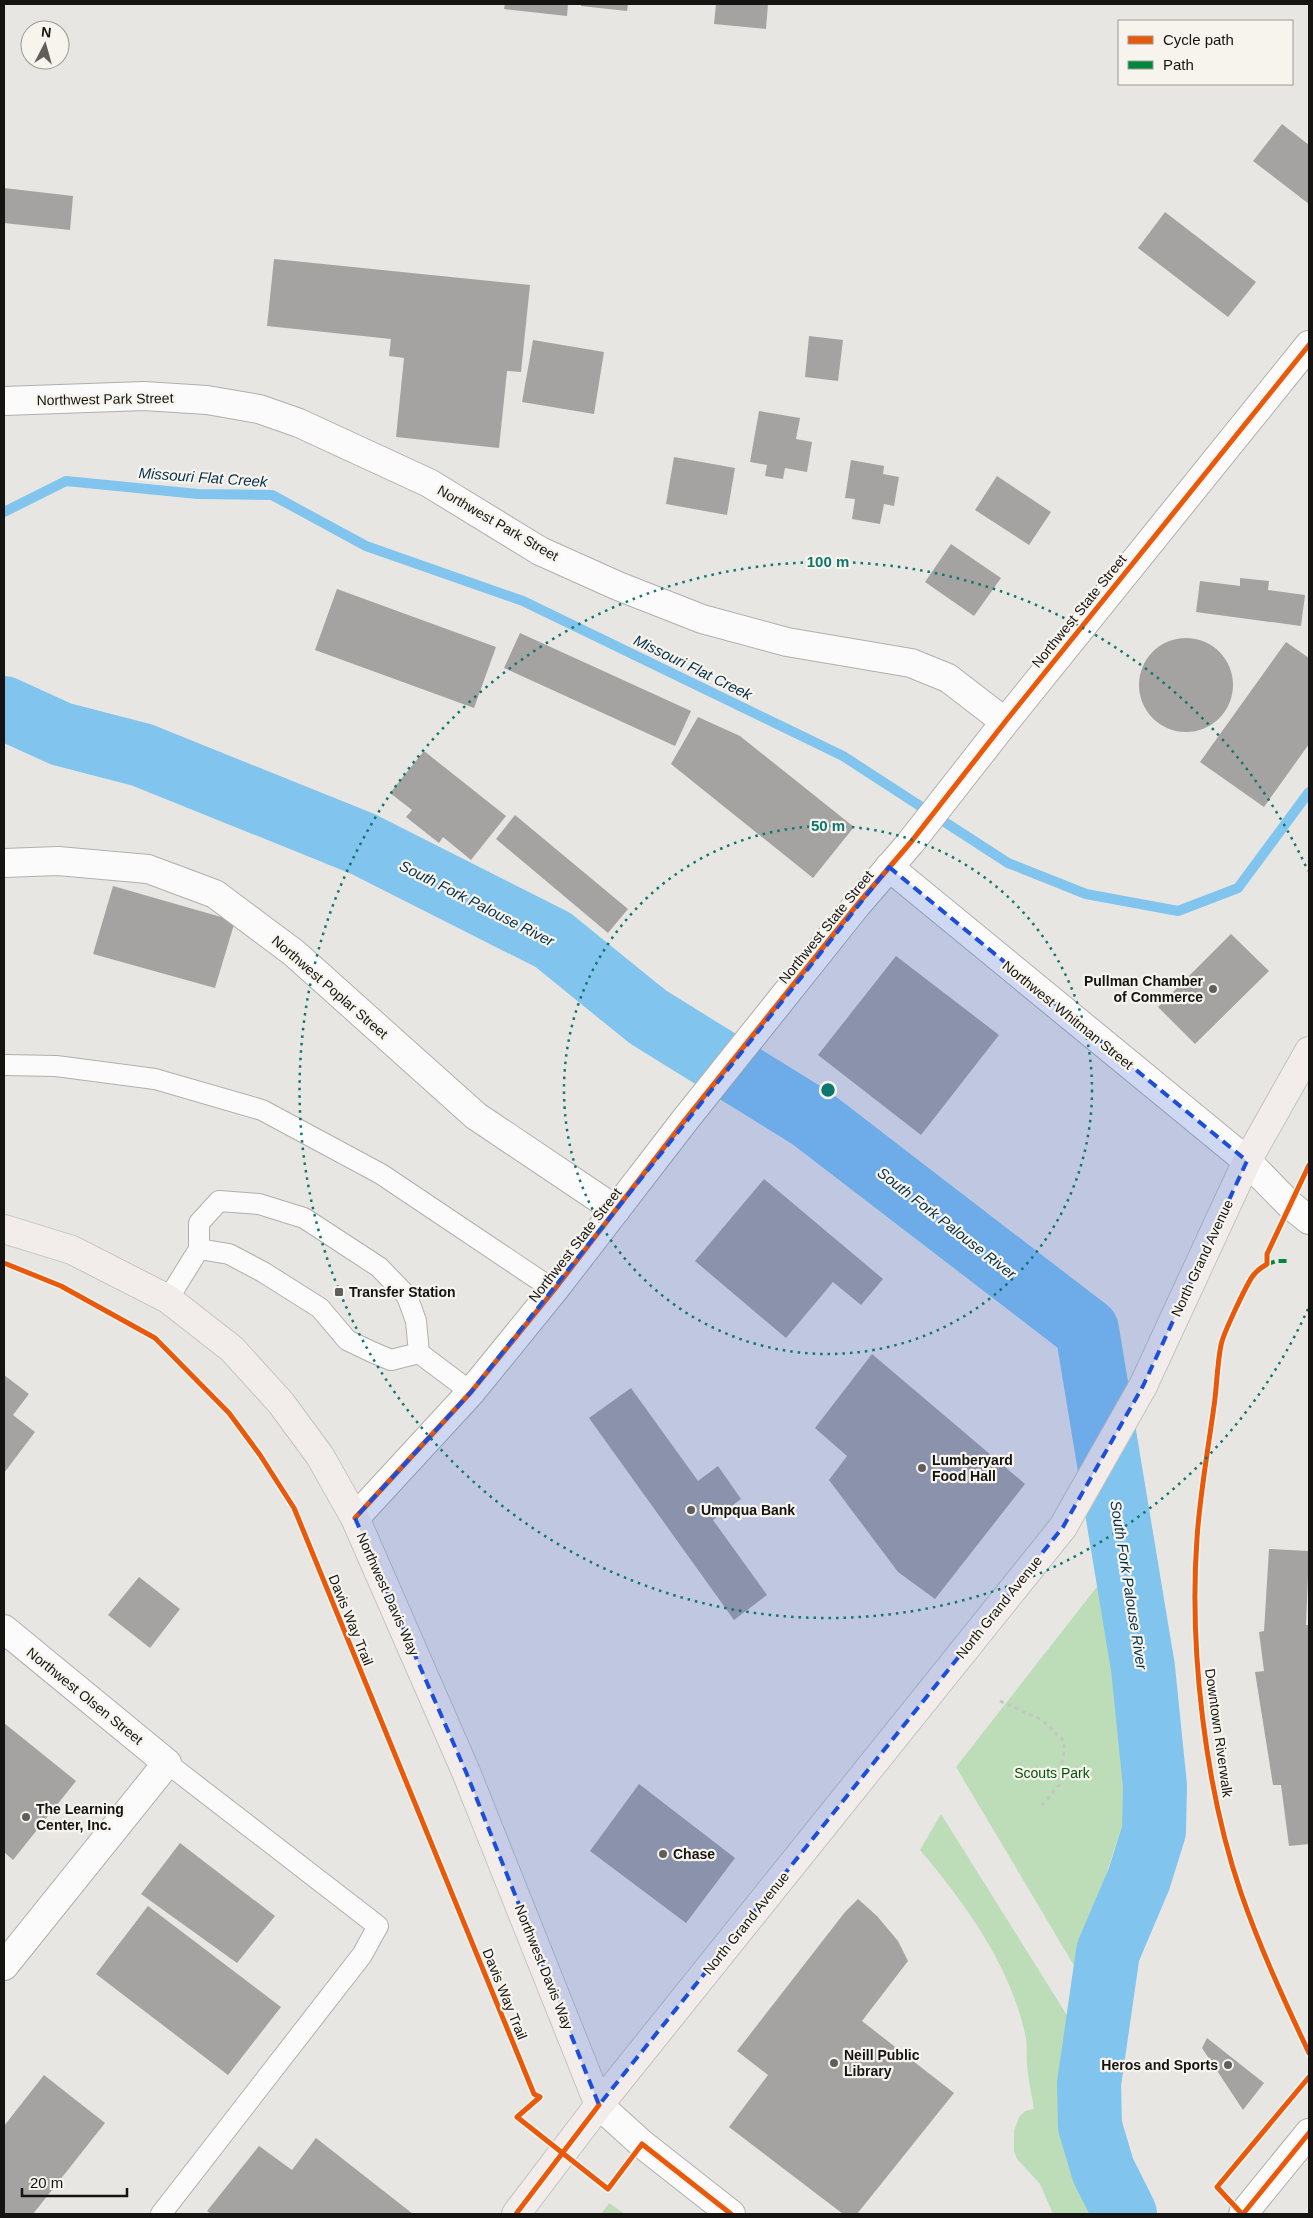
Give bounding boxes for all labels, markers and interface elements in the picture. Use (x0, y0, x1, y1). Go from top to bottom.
north arrow (20, 20, 70, 70)
legend (1118, 20, 1293, 85)
text: N (40, 24, 52, 41)
text: Cycle path (1163, 31, 1234, 48)
text: Path (1163, 56, 1194, 73)
street label: Northwest Park Street (36, 390, 174, 408)
water label: Missouri Flat Creek (138, 464, 270, 490)
street label: Northwest Park Street (435, 482, 561, 564)
street label: Northwest State Street (1028, 551, 1130, 671)
text: 100 m (807, 553, 849, 570)
water label: Missouri Flat Creek (631, 631, 756, 704)
text: 50 m (811, 817, 845, 834)
water label: South Fork Palouse River (397, 857, 558, 950)
street label: Northwest State Street (775, 867, 877, 987)
street label: Northwest Poplar Street (269, 932, 391, 1042)
street label: Northwest Whitman Street (999, 957, 1137, 1073)
place label: Pullman Chamber of Commerce (1084, 973, 1204, 1005)
marker: Pullman Chamber of Commerce (1207, 983, 1219, 995)
centre of rings (819, 1081, 837, 1099)
water label: South Fork Palouse River (874, 1164, 1020, 1283)
street label: Northwest State Street (525, 1184, 625, 1305)
street label: North Grand Avenue (1168, 1197, 1236, 1319)
place label: Transfer Station (349, 1284, 456, 1300)
marker: Transfer Station (333, 1286, 345, 1298)
place label: Lumberyard Food Hall (932, 1452, 1013, 1484)
marker: Lumberyard Food Hall (916, 1462, 928, 1474)
water label: South Fork Palouse River (1107, 1499, 1151, 1672)
place label: Umpqua Bank (701, 1502, 795, 1518)
marker: Umpqua Bank (685, 1504, 697, 1516)
street label: Northwest Davis Way (354, 1530, 422, 1658)
street label: North Grand Avenue (953, 1552, 1045, 1662)
street label: Davis Way Trail (325, 1572, 377, 1668)
street label: Northwest Olsen Street (24, 1644, 146, 1748)
street label: Downtown Riverwalk (1202, 1668, 1236, 1799)
park label: Scouts Park (1014, 1765, 1091, 1781)
place label: The Learning Center, Inc. (36, 1801, 124, 1833)
marker: The Learning Center, Inc. (20, 1811, 32, 1823)
place label: Chase (673, 1846, 715, 1862)
marker: Chase (657, 1848, 669, 1860)
street label: North Grand Avenue (700, 1868, 792, 1978)
street label: Northwest Davis Way (512, 1902, 576, 2032)
street label: Davis Way Trail (479, 1946, 531, 2042)
place label: Neill Public Library (844, 2047, 920, 2079)
marker: Neill Public Library (828, 2057, 840, 2069)
place label: Heros and Sports (1101, 2057, 1218, 2073)
marker: Heros and Sports (1222, 2059, 1234, 2071)
scale bar (22, 2166, 128, 2198)
text: 20 m (30, 2174, 63, 2191)

